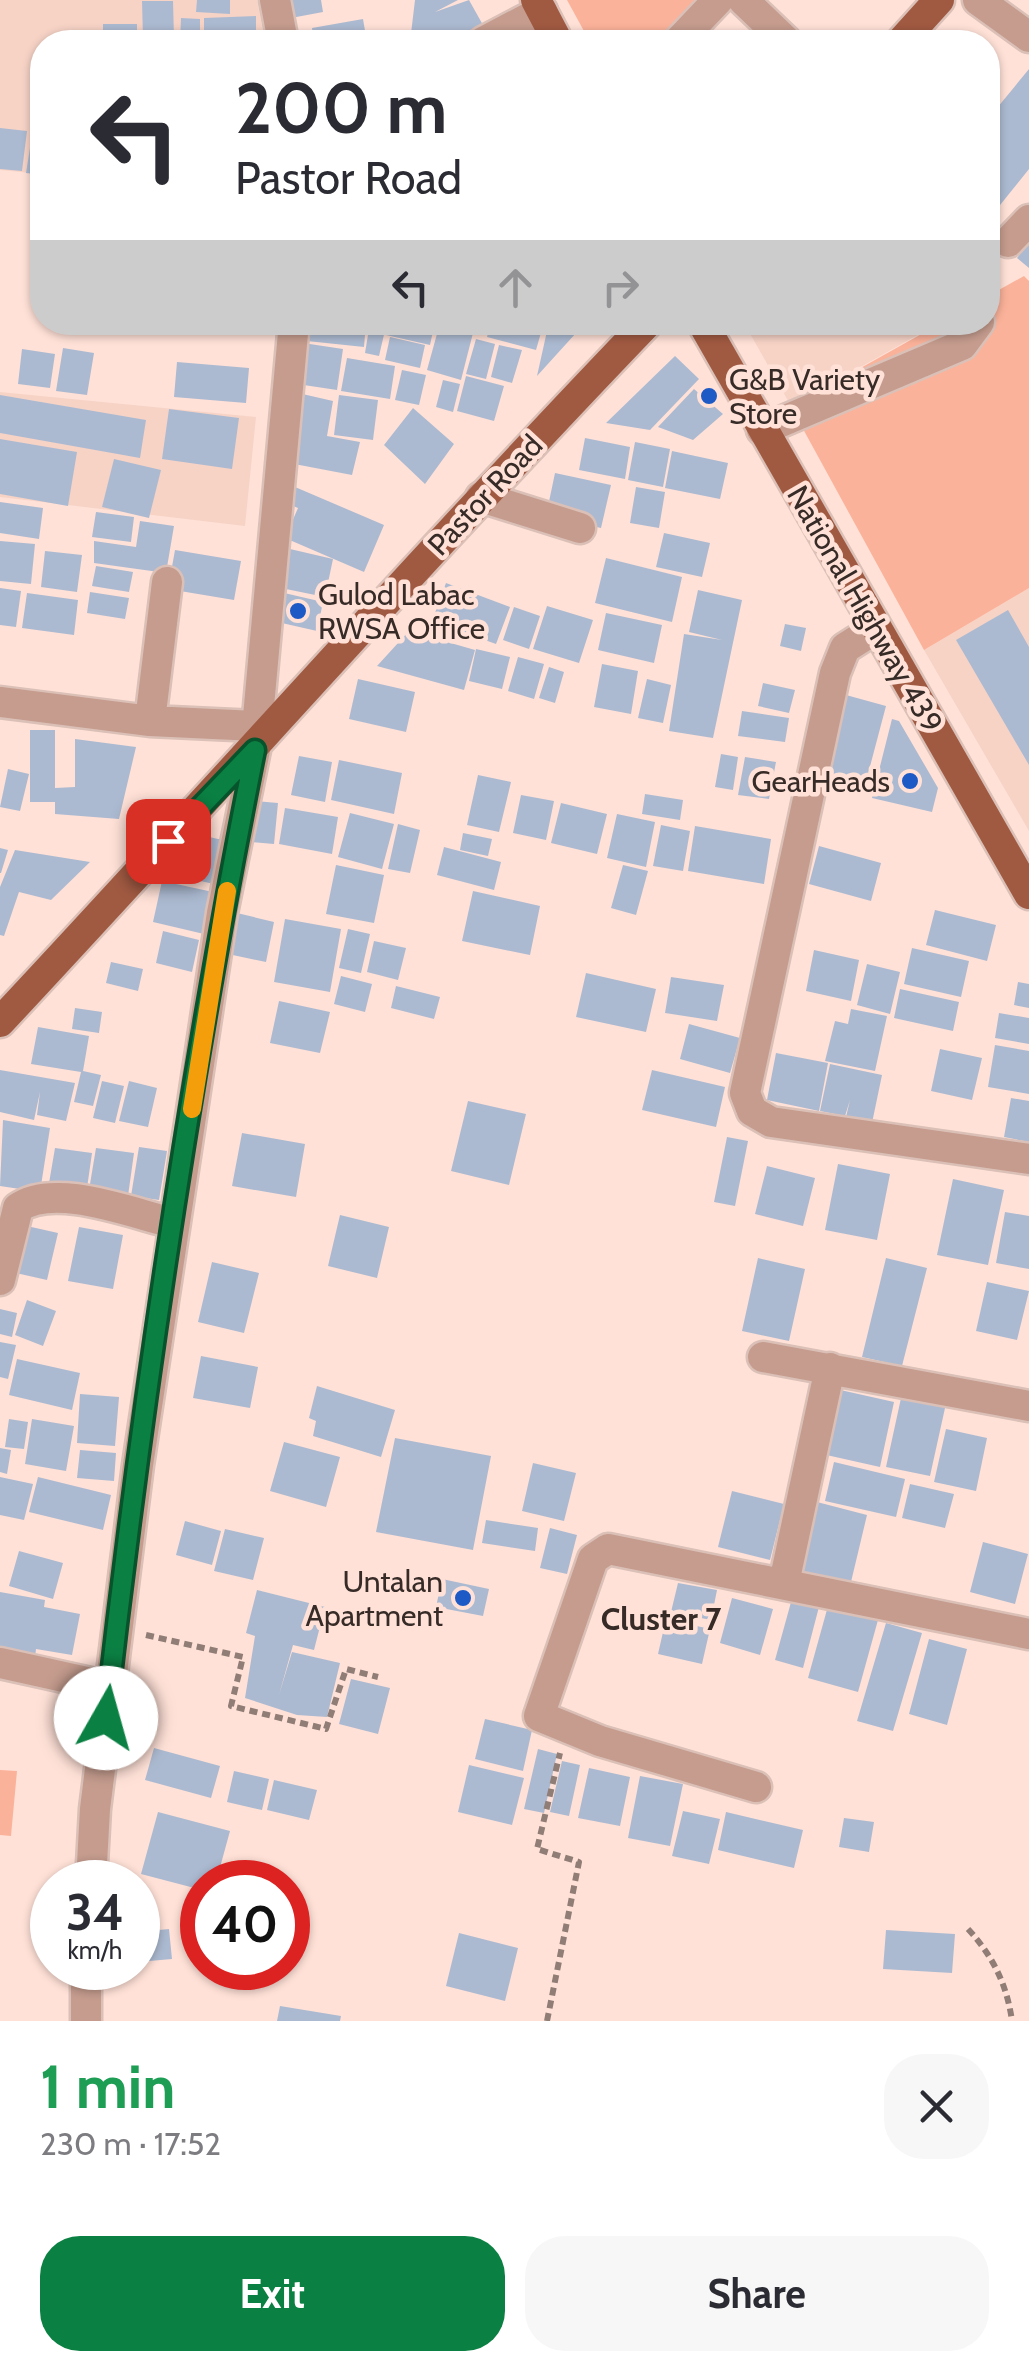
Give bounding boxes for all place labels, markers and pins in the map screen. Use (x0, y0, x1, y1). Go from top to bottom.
place label: G&B Variety Store (729, 361, 880, 432)
marker: G&B Variety Store (698, 385, 720, 407)
place label: Gulod Labac RWSA Office (318, 576, 485, 647)
marker: Gulod Labac RWSA Office (287, 600, 309, 622)
place label: GearHeads (752, 763, 890, 800)
marker: GearHeads (899, 770, 921, 792)
pin (126, 799, 211, 884)
place label: Untalan Apartment (306, 1563, 443, 1634)
marker: Untalan Apartment (452, 1587, 474, 1609)

